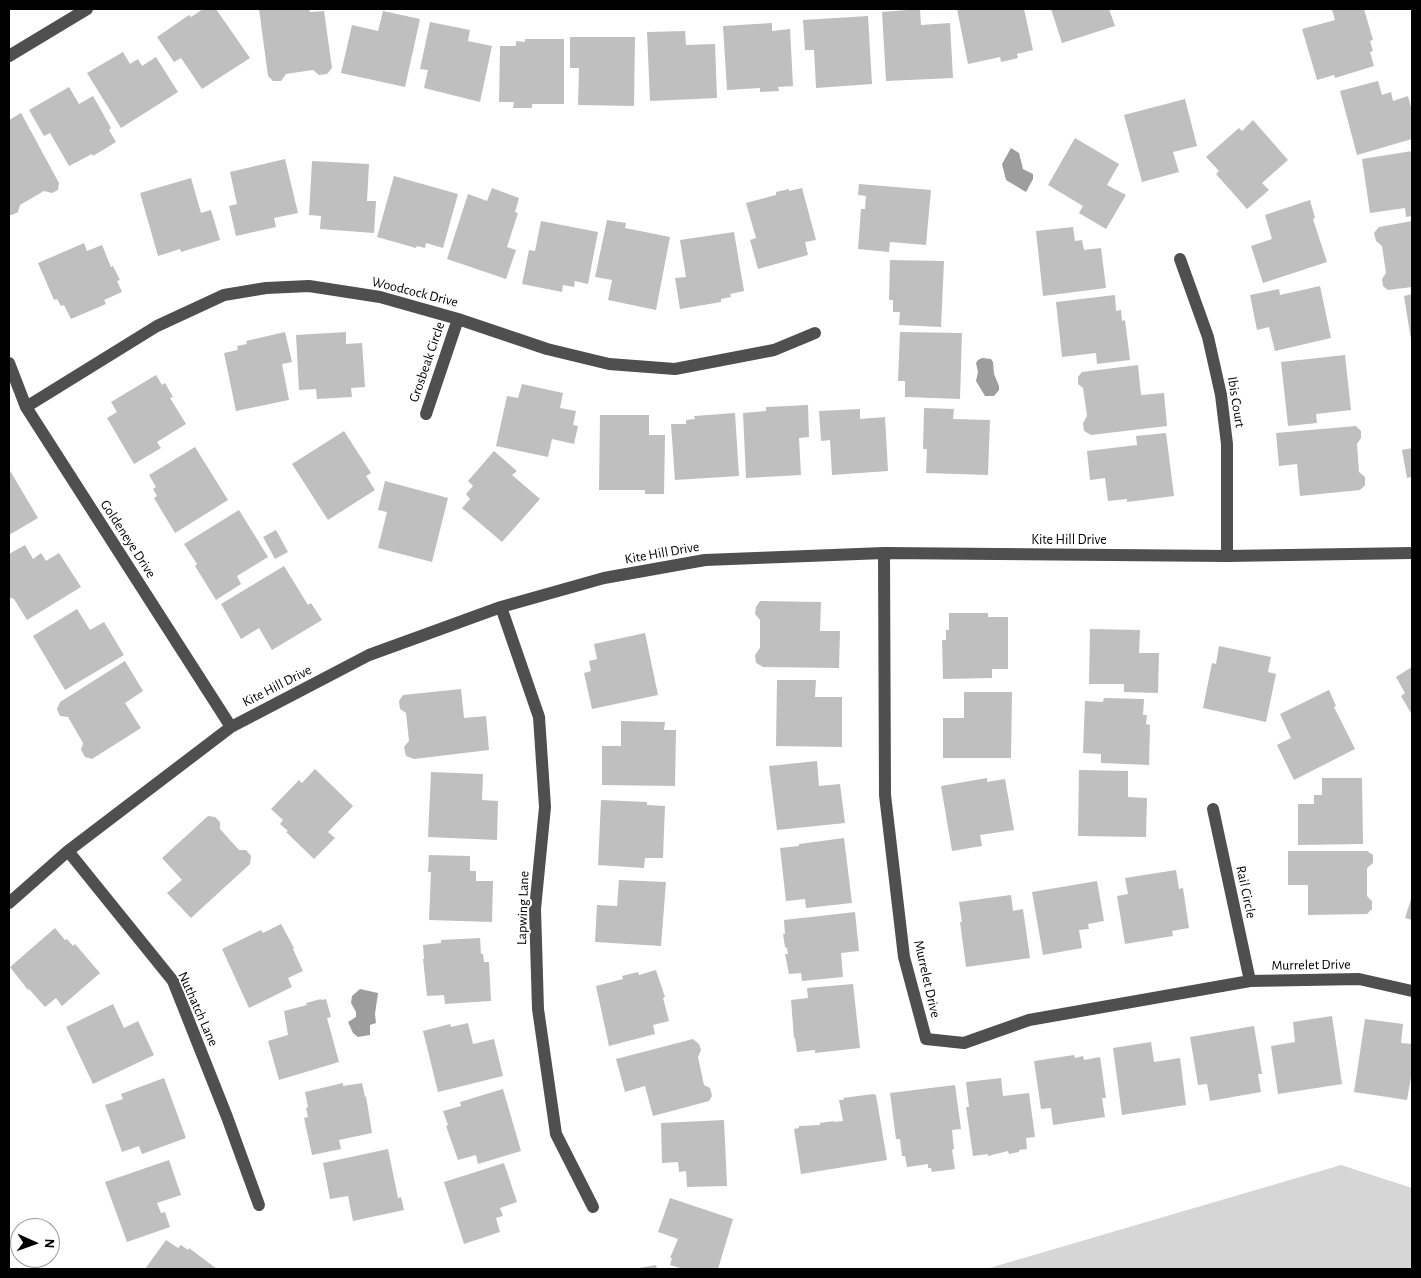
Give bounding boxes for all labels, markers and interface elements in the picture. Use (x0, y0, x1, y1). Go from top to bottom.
street label: Woodcock Drive (370, 273, 460, 311)
street label: Grosbeak Circle (405, 320, 449, 404)
street label: Ibis Court (1224, 375, 1248, 429)
street label: Goldeneye Drive (97, 497, 159, 581)
street label: Kite Hill Drive (1031, 532, 1107, 548)
street label: Kite Hill Drive (623, 538, 701, 568)
street label: Kite Hill Drive (240, 661, 314, 711)
street label: Rail Circle (1232, 864, 1260, 920)
street label: Lapwing Lane (513, 871, 533, 945)
street label: Murrelet Drive (910, 939, 944, 1019)
street label: Murrelet Drive (1271, 956, 1351, 974)
street label: Nuthatch Lane (174, 969, 222, 1049)
north arrow (10, 1218, 60, 1268)
text: N (42, 1238, 56, 1249)

